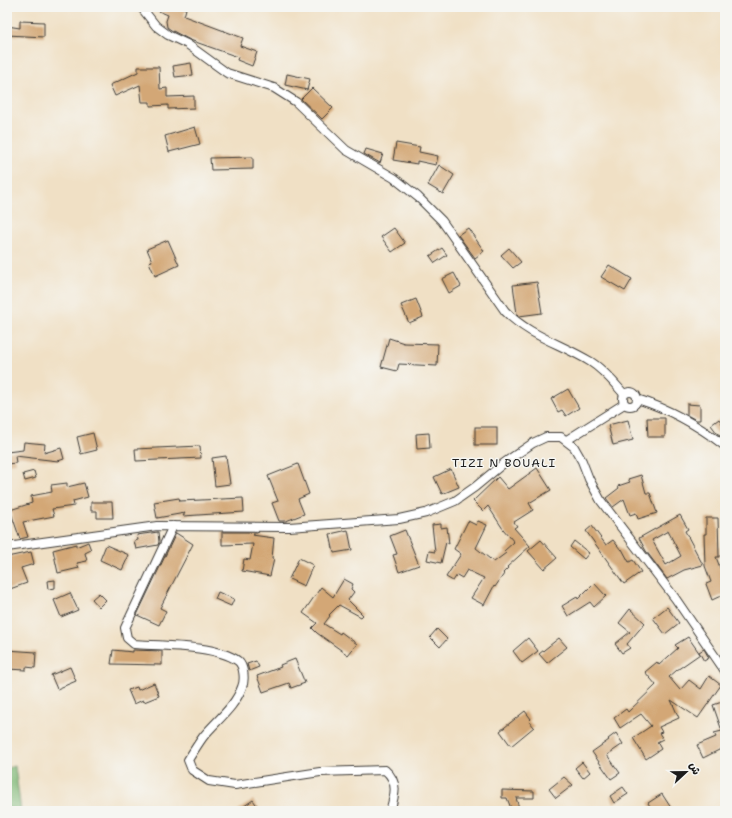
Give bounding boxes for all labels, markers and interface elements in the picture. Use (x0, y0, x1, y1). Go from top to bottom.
district label: TIZI N BOUALI (452, 455, 556, 471)
north arrow (666, 752, 706, 792)
text: ش (686, 760, 704, 777)

